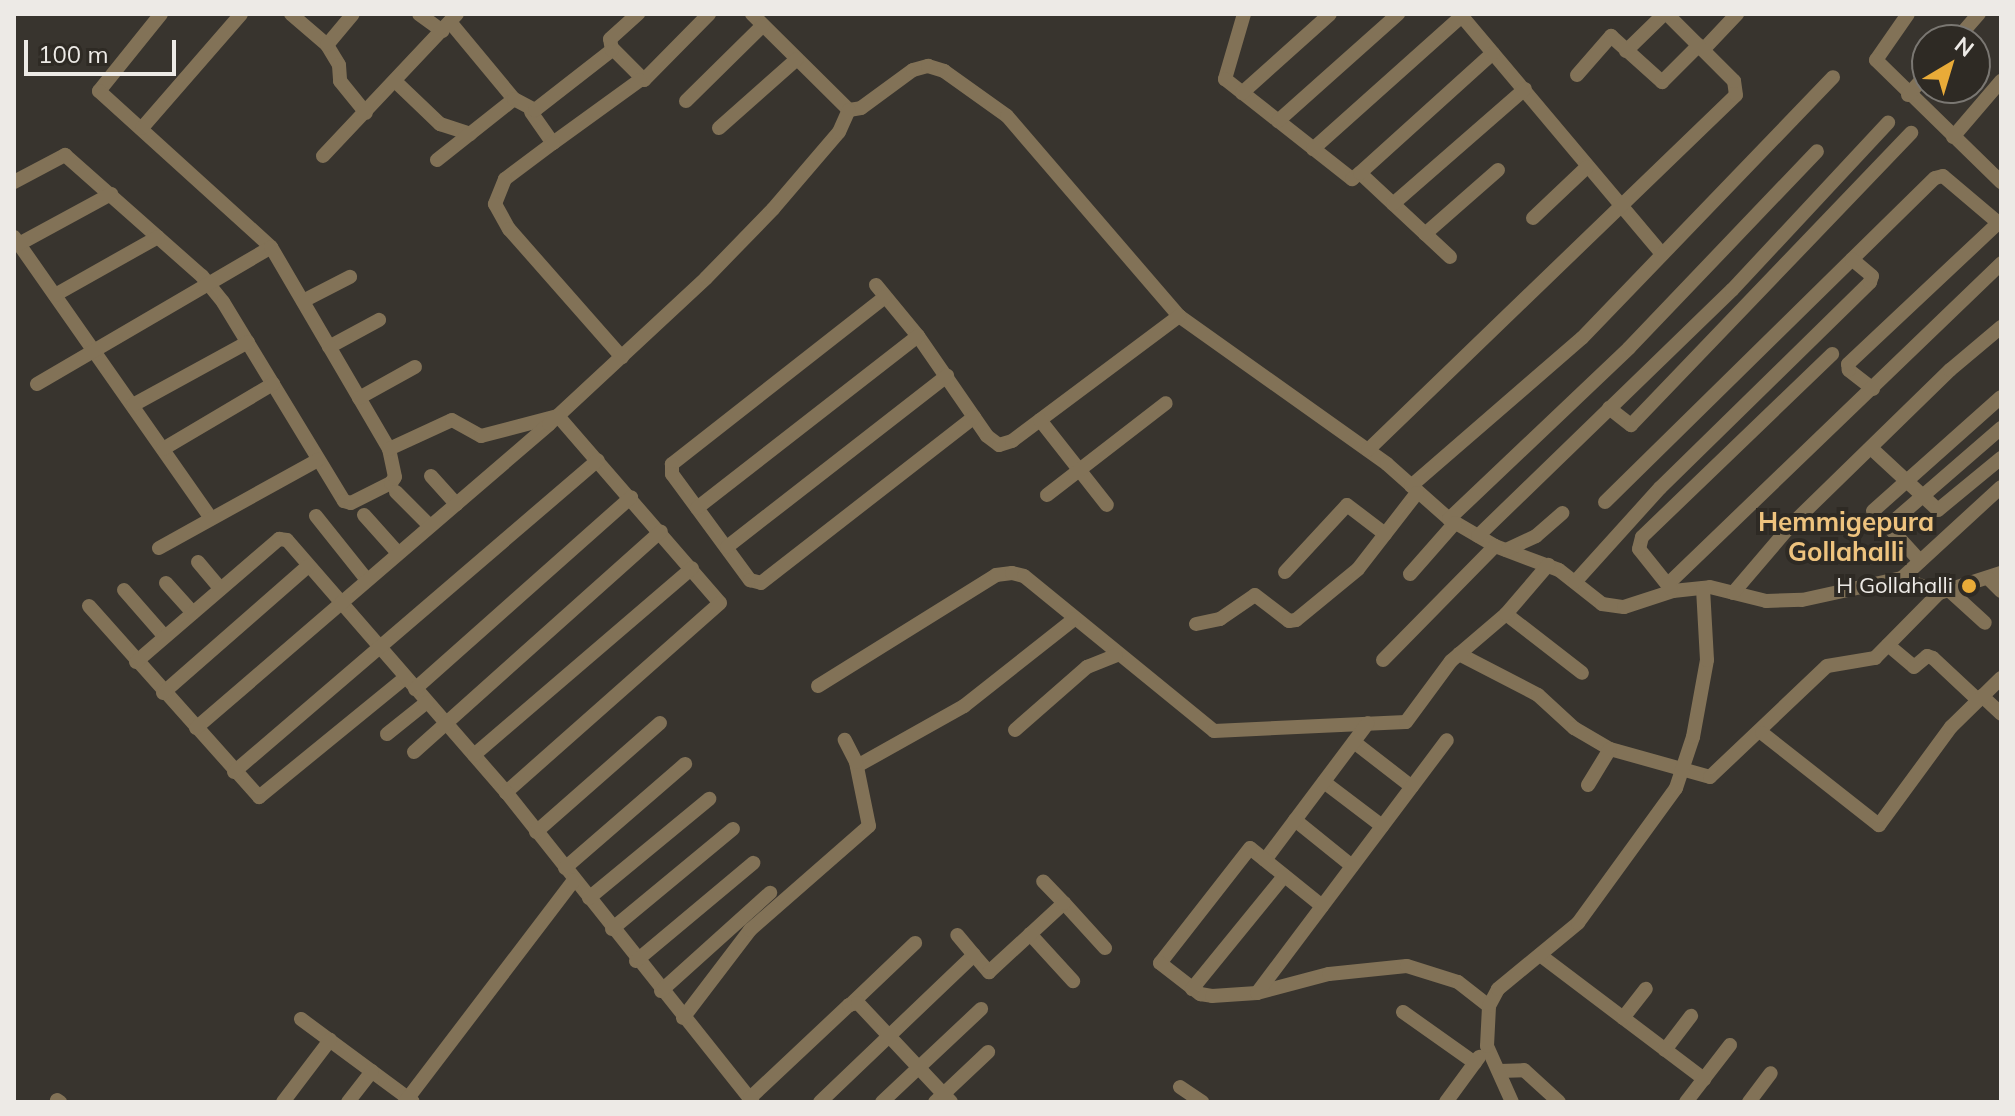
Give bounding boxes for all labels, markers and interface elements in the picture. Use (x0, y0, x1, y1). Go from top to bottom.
scale bar (28, 24, 180, 74)
north arrow (1911, 24, 1991, 104)
text: N (1949, 31, 1980, 63)
text: 100 m (38, 39, 109, 69)
district label: Hemmigepura Gollahalli (1758, 506, 1934, 568)
place label: H Gollahalli (1836, 573, 1953, 599)
marker: H Gollahalli (1960, 577, 1978, 595)

